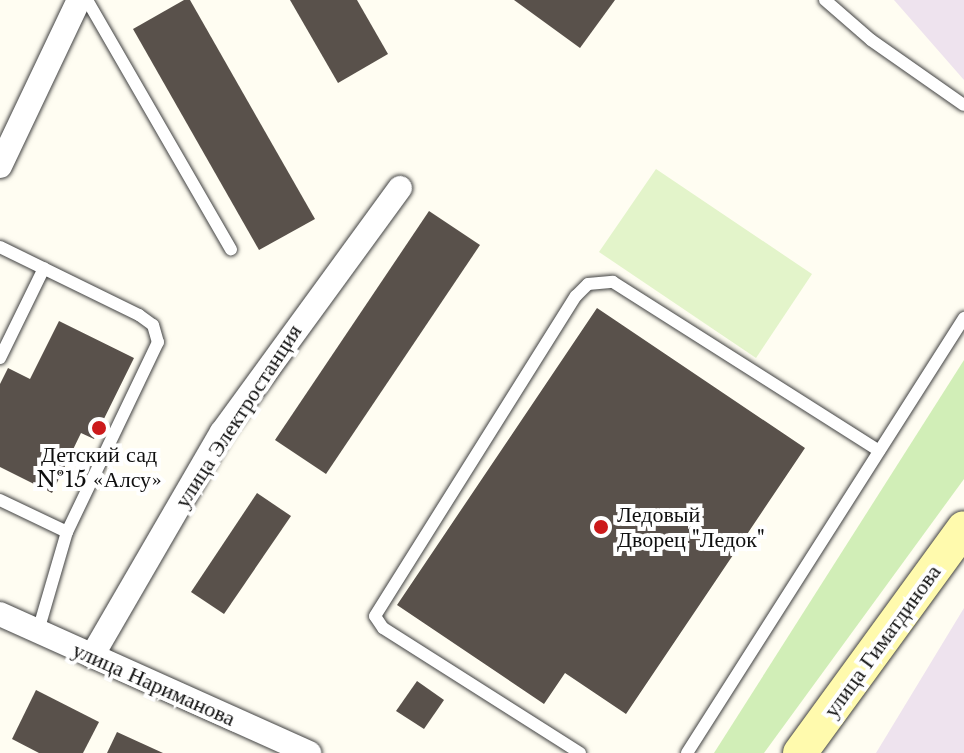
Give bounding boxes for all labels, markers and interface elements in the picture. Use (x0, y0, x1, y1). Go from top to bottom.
street label: улица Электростанция (169, 319, 307, 513)
marker: Детский сад №15 «Алсу» (90, 419, 108, 437)
place label: Детский сад №15 «Алсу» (36, 441, 162, 492)
place label: Ледовый Дворец "Ледок" (617, 501, 765, 552)
marker: Ледовый Дворец "Ледок" (592, 518, 610, 536)
street label: улица Гиматдинова (818, 560, 946, 722)
street label: улица Нариманова (69, 636, 239, 732)

